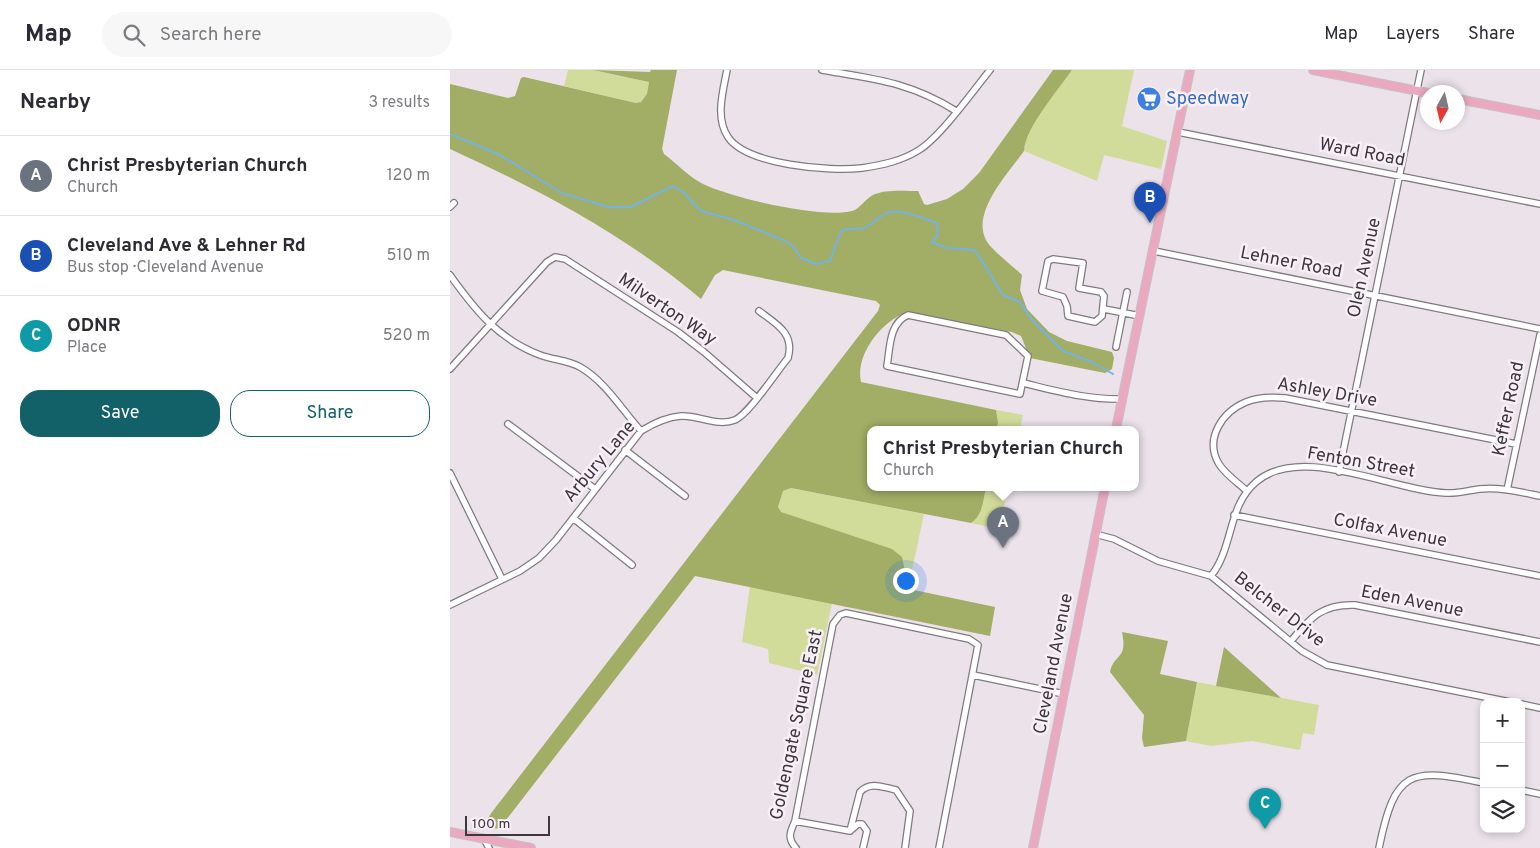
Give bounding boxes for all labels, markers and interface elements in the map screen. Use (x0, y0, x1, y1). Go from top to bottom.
search box (102, 12, 452, 57)
text: Map (25, 20, 72, 50)
icon: search (120, 21, 148, 49)
text: Search here (160, 23, 261, 47)
text: Map (1324, 23, 1358, 46)
text: Layers (1386, 23, 1440, 46)
text: Share (1468, 23, 1515, 46)
north arrow (1420, 85, 1465, 130)
supermarket icon: Speedway (1136, 86, 1162, 112)
place label: Speedway (1166, 88, 1249, 111)
text: Nearby (20, 89, 91, 116)
text: 3 results (368, 93, 430, 113)
street label: Ward Road (1317, 133, 1407, 173)
text: Christ Presbyterian Church (67, 154, 308, 178)
text: A (30, 166, 42, 186)
text: 120 m (387, 166, 430, 186)
text: Church (67, 178, 118, 198)
pin: B (1134, 182, 1166, 223)
street label: Olen Avenue (1343, 216, 1387, 320)
text: Cleveland Ave & Lehner Rd (67, 234, 306, 258)
street label: Lehner Road (1238, 242, 1344, 284)
text: B (30, 246, 42, 266)
text: 510 m (387, 246, 430, 266)
text: Bus stop · Cleveland Avenue (67, 258, 264, 278)
street label: Milverton Way (613, 269, 721, 351)
text: ODNR (67, 314, 121, 338)
text: C (31, 326, 41, 346)
text: 520 m (383, 326, 430, 346)
text: Place (67, 338, 107, 358)
street label: Keffer Road (1488, 360, 1530, 458)
street label: Ashley Drive (1275, 373, 1379, 413)
button: Save (20, 390, 220, 437)
button: Share (230, 390, 430, 437)
street label: Arbury Lane (559, 416, 641, 508)
popup (867, 426, 1139, 491)
text: Christ Presbyterian Church (883, 437, 1123, 461)
street label: Fenton Street (1305, 442, 1417, 484)
text: Church (883, 461, 934, 481)
pin: A (987, 507, 1019, 548)
street label: Colfax Avenue (1331, 509, 1449, 553)
street label: Belcher Drive (1229, 567, 1329, 653)
your location (893, 568, 919, 594)
street label: Eden Avenue (1359, 581, 1465, 623)
street label: Cleveland Avenue (1029, 592, 1079, 736)
street label: Goldengate Square East (766, 628, 828, 822)
map controls (1480, 698, 1525, 833)
button: + (1480, 698, 1525, 743)
button: − (1480, 743, 1525, 788)
pin: C (1249, 788, 1281, 829)
button: layers (1480, 788, 1525, 833)
scale bar (465, 813, 550, 836)
text: 100 m (472, 816, 510, 833)

